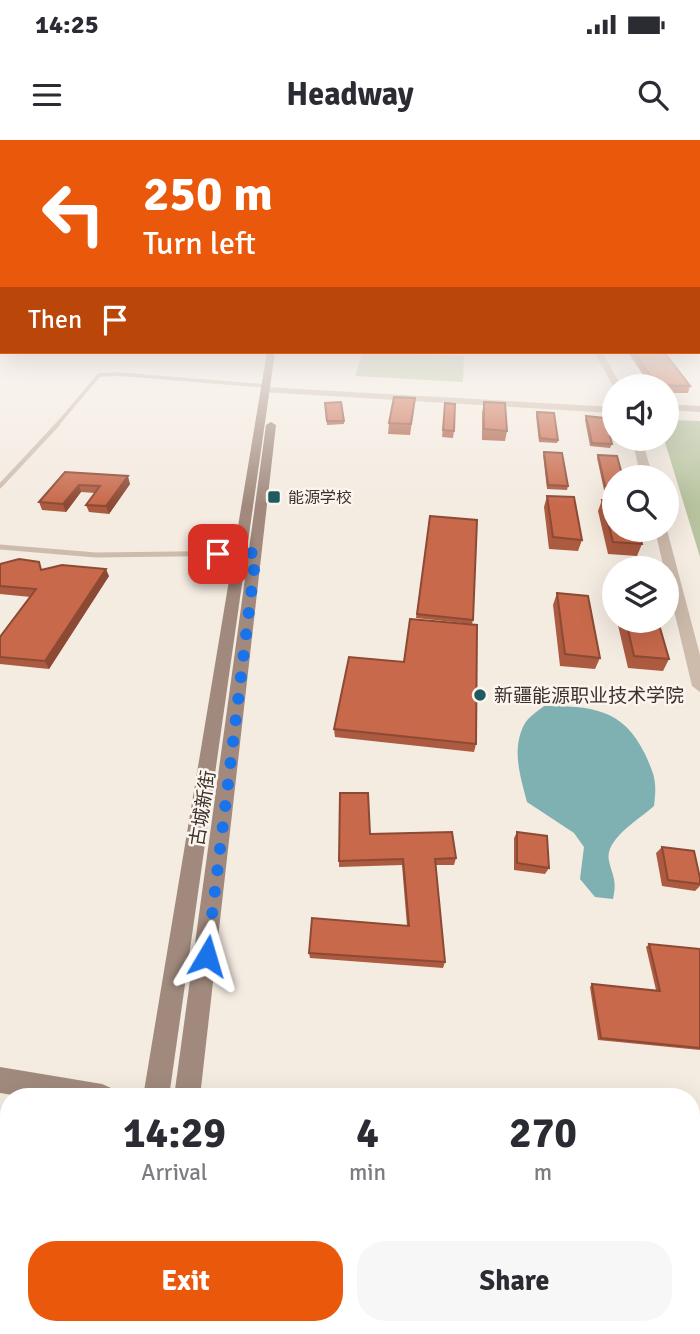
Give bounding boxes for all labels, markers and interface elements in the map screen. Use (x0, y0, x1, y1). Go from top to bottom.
text: 14:25 (35, 9, 99, 41)
text: Headway (286, 75, 414, 114)
icon: menu (28, 76, 66, 114)
icon: search (634, 76, 672, 114)
text: 250 m (143, 164, 273, 224)
icon: left (28, 168, 119, 259)
text: Turn left (143, 224, 256, 263)
icon: arrive (96, 301, 134, 339)
text: Then (28, 304, 82, 336)
map controls (602, 374, 679, 633)
button: sound (602, 374, 679, 451)
button: search (602, 465, 679, 542)
place label: 能源学校 (288, 488, 352, 508)
marker: 能源学校 (266, 489, 282, 505)
pin (188, 524, 248, 584)
icon: arrive (199, 535, 237, 573)
button: layers (602, 556, 679, 633)
place label: 新疆能源职业技术学院 (494, 684, 684, 708)
marker: 新疆能源职业技术学院 (472, 687, 488, 703)
street label: 古城新街 (185, 769, 221, 848)
position arrow (170, 919, 244, 993)
text: 14:29 (123, 1108, 226, 1159)
text: 4 (356, 1108, 379, 1159)
text: 270 (509, 1108, 577, 1159)
text: Arrival (141, 1158, 208, 1187)
text: min (349, 1158, 386, 1187)
text: m (534, 1158, 552, 1187)
button: Exit (28, 1241, 343, 1321)
button: Share (357, 1241, 672, 1321)

